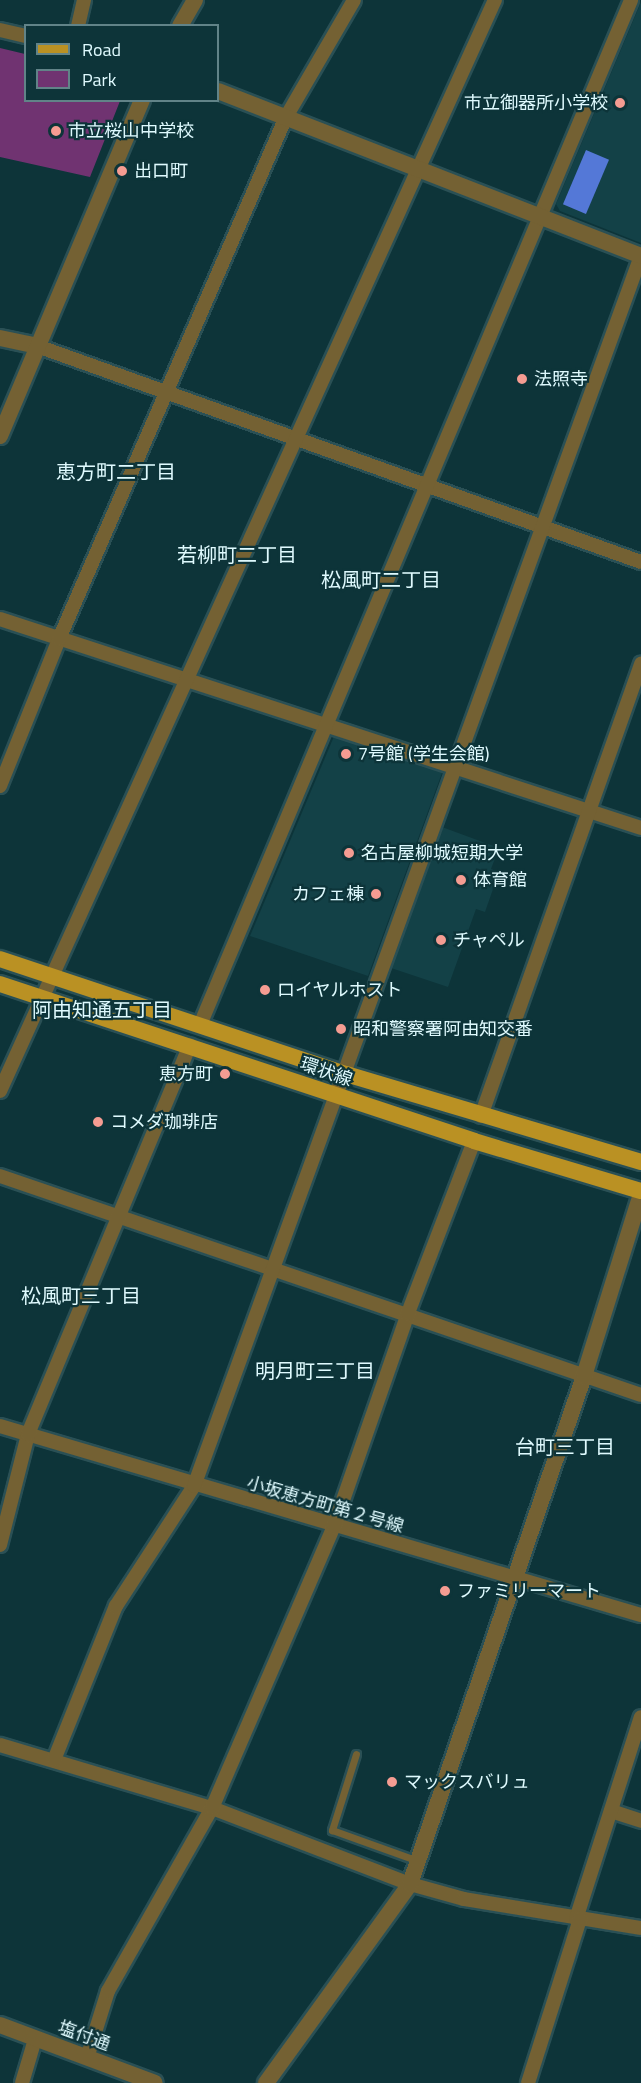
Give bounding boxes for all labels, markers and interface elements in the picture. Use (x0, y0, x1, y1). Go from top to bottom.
legend (24, 24, 219, 102)
text: Road (82, 36, 121, 63)
text: Park (82, 66, 116, 93)
place label: 市立御器所小学校 (464, 92, 608, 114)
marker: 市立御器所小学校 (613, 96, 627, 110)
place label: 市立桜山中学校 (68, 120, 194, 142)
marker: 市立桜山中学校 (49, 124, 63, 138)
place label: 出口町 (134, 160, 188, 182)
marker: 出口町 (115, 164, 129, 178)
place label: 法照寺 (534, 368, 588, 390)
marker: 法照寺 (515, 372, 529, 386)
district label: 恵方町二丁目 (56, 459, 176, 483)
district label: 若柳町二丁目 (177, 542, 297, 566)
district label: 松風町二丁目 (321, 567, 441, 591)
place label: 7号館 (学生会館) (358, 743, 490, 765)
marker: 7号館 (学生会館) (339, 747, 353, 761)
place label: 名古屋柳城短期大学 (361, 842, 523, 864)
marker: 名古屋柳城短期大学 (342, 846, 356, 860)
place label: 体育館 (473, 869, 527, 891)
marker: 体育館 (454, 873, 468, 887)
place label: カフェ棟 (292, 883, 364, 905)
marker: カフェ棟 (369, 887, 383, 901)
place label: チャペル (453, 929, 525, 951)
marker: チャペル (434, 933, 448, 947)
place label: ロイヤルホスト (277, 979, 403, 1001)
marker: ロイヤルホスト (258, 983, 272, 997)
district label: 阿由知通五丁目 (32, 997, 172, 1021)
place label: 昭和警察署阿由知交番 (353, 1018, 533, 1040)
marker: 昭和警察署阿由知交番 (334, 1022, 348, 1036)
street label: 環状線 (297, 1053, 355, 1091)
place label: 恵方町 (159, 1063, 213, 1085)
marker: 恵方町 (218, 1067, 232, 1081)
place label: コメダ珈琲店 (110, 1111, 218, 1133)
marker: コメダ珈琲店 (91, 1115, 105, 1129)
district label: 松風町三丁目 (21, 1283, 141, 1307)
district label: 明月町三丁目 (255, 1358, 375, 1382)
district label: 台町三丁目 (515, 1434, 615, 1458)
street label: 小坂恵方町第２号線 (244, 1472, 406, 1538)
place label: ファミリーマート (457, 1580, 601, 1602)
marker: ファミリーマート (438, 1584, 452, 1598)
place label: マックスバリュ (404, 1771, 530, 1793)
marker: マックスバリュ (385, 1775, 399, 1789)
street label: 塩付通 (55, 2017, 113, 2055)

